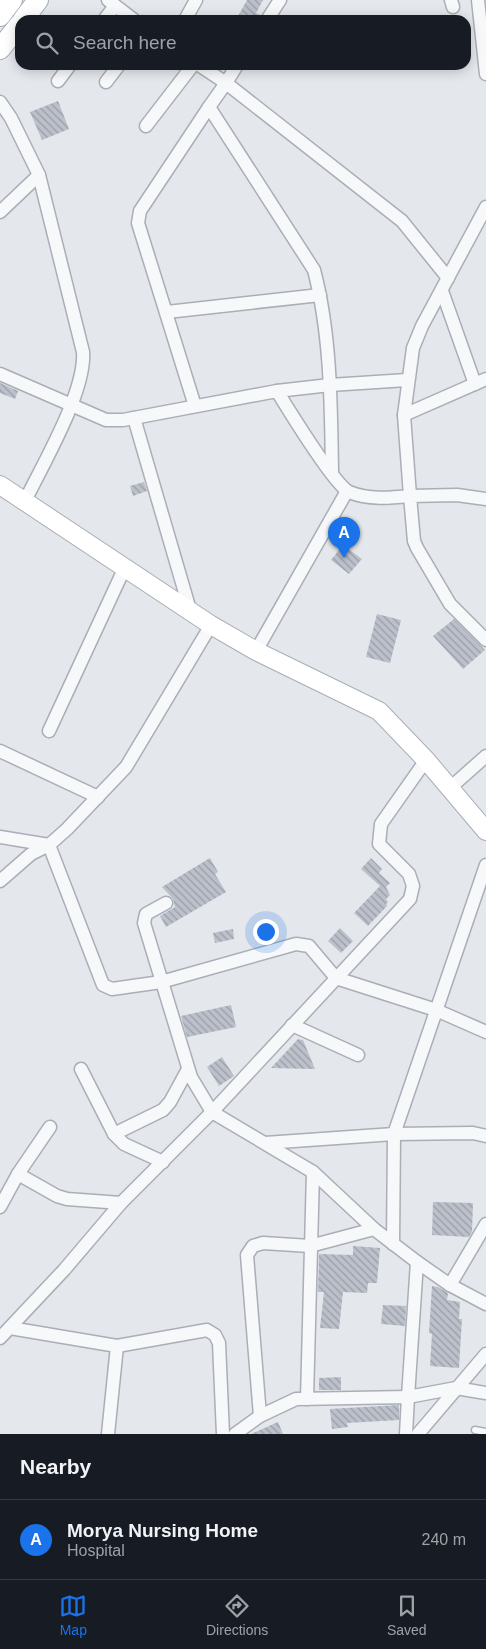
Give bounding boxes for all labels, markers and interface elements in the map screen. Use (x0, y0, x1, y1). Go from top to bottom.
search box (15, 15, 471, 70)
icon: search (33, 29, 61, 57)
text: Search here (73, 32, 177, 53)
pin: A (328, 517, 360, 558)
your location (253, 919, 279, 945)
text: Nearby (20, 1455, 91, 1478)
text: Morya Nursing Home (67, 1520, 258, 1541)
text: A (30, 1531, 42, 1548)
text: 240 m (422, 1531, 466, 1548)
text: Hospital (67, 1542, 125, 1559)
tab: Map (59, 1592, 87, 1638)
tab: Directions (206, 1592, 268, 1638)
tab: Saved (387, 1592, 427, 1638)

